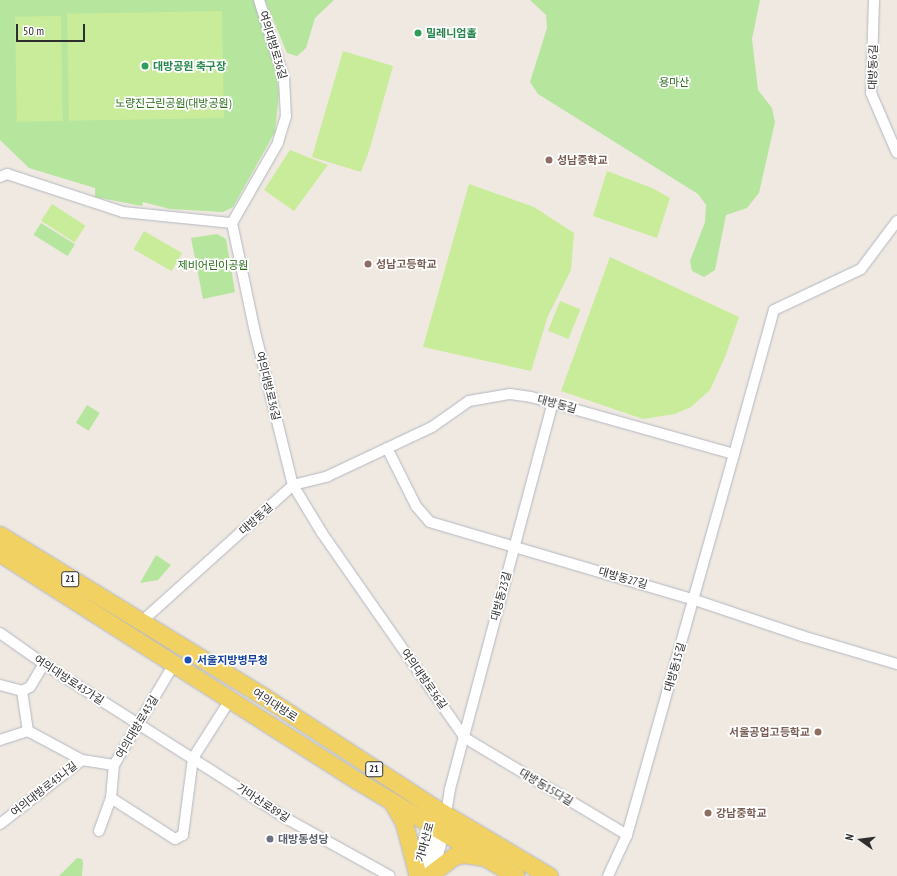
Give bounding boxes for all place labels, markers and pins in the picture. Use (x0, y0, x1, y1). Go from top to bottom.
place label: 밀레니엄홀 (426, 26, 477, 40)
marker: 밀레니엄홀 (413, 28, 423, 38)
place label: 대방공원 축구장 (153, 59, 226, 73)
marker: 대방공원 축구장 (140, 61, 150, 71)
place label: 성남중학교 (557, 153, 608, 167)
marker: 성남중학교 (544, 155, 554, 165)
place label: 성남고등학교 (376, 257, 437, 271)
marker: 성남고등학교 (363, 259, 373, 269)
place label: 서울지방병무청 (197, 653, 268, 667)
marker: 서울지방병무청 (182, 654, 194, 666)
place label: 서울공업고등학교 (729, 725, 810, 739)
marker: 서울공업고등학교 (813, 727, 823, 737)
place label: 강남중학교 (716, 806, 767, 820)
marker: 강남중학교 (703, 808, 713, 818)
place label: 대방동성당 (278, 832, 329, 846)
marker: 대방동성당 (265, 834, 275, 844)

